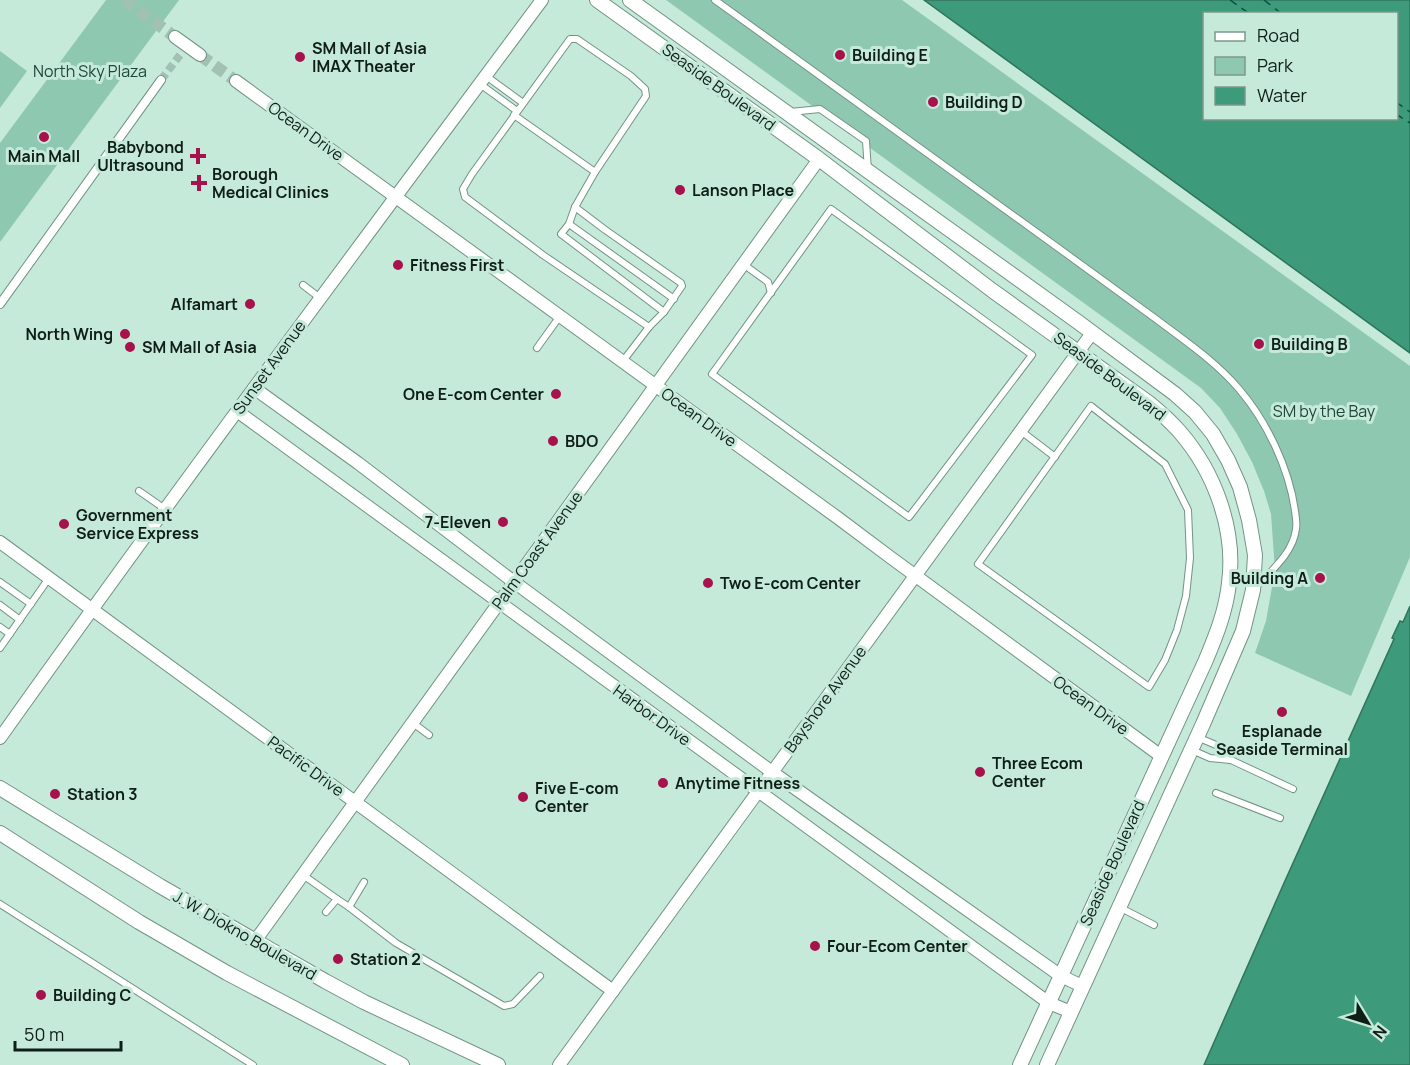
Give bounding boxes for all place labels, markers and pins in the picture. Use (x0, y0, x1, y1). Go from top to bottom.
place label: SM Mall of Asia IMAX Theater (312, 37, 427, 77)
place label: Building E (852, 44, 928, 66)
marker: Building E (833, 48, 847, 62)
marker: SM Mall of Asia IMAX Theater (293, 50, 307, 64)
place label: Building D (945, 91, 1023, 113)
marker: Building D (926, 95, 940, 109)
marker: Main Mall (37, 130, 51, 144)
place label: Babybond Ultrasound (97, 136, 184, 176)
place label: Main Mall (8, 145, 80, 167)
marker: Babybond Ultrasound (189, 147, 207, 165)
place label: Borough Medical Clinics (212, 163, 329, 203)
marker: Borough Medical Clinics (190, 174, 208, 192)
place label: Lanson Place (692, 179, 794, 201)
marker: Lanson Place (673, 183, 687, 197)
place label: Fitness First (410, 254, 504, 276)
marker: Fitness First (391, 258, 405, 272)
place label: Alfamart (171, 293, 238, 315)
marker: Alfamart (243, 297, 257, 311)
place label: North Wing (25, 323, 113, 345)
marker: North Wing (118, 327, 132, 341)
place label: Building B (1271, 333, 1348, 355)
place label: SM Mall of Asia (142, 336, 257, 358)
marker: Building B (1252, 337, 1266, 351)
marker: SM Mall of Asia (123, 340, 137, 354)
place label: One E-com Center (403, 383, 544, 405)
marker: One E-com Center (549, 387, 563, 401)
place label: BDO (565, 430, 598, 452)
marker: BDO (546, 434, 560, 448)
place label: Government Service Express (76, 504, 199, 544)
place label: 7-Eleven (425, 511, 491, 533)
marker: 7-Eleven (496, 515, 510, 529)
marker: Government Service Express (57, 517, 71, 531)
place label: Building A (1231, 567, 1308, 589)
marker: Building A (1313, 571, 1327, 585)
place label: Two E-com Center (720, 572, 861, 594)
marker: Two E-com Center (701, 576, 715, 590)
marker: Esplanade Seaside Terminal (1275, 705, 1289, 719)
place label: Esplanade Seaside Terminal (1216, 720, 1348, 760)
place label: Three Ecom Center (992, 752, 1083, 792)
marker: Three Ecom Center (973, 765, 987, 779)
place label: Anytime Fitness (675, 772, 800, 794)
marker: Anytime Fitness (656, 776, 670, 790)
place label: Five E-com Center (535, 777, 619, 817)
place label: Station 3 (67, 783, 137, 805)
marker: Station 3 (48, 787, 62, 801)
marker: Five E-com Center (516, 790, 530, 804)
place label: Four-Ecom Center (827, 935, 968, 957)
marker: Four-Ecom Center (808, 939, 822, 953)
place label: Station 2 (350, 948, 421, 970)
marker: Station 2 (331, 952, 345, 966)
place label: Building C (53, 984, 132, 1006)
marker: Building C (34, 988, 48, 1002)

